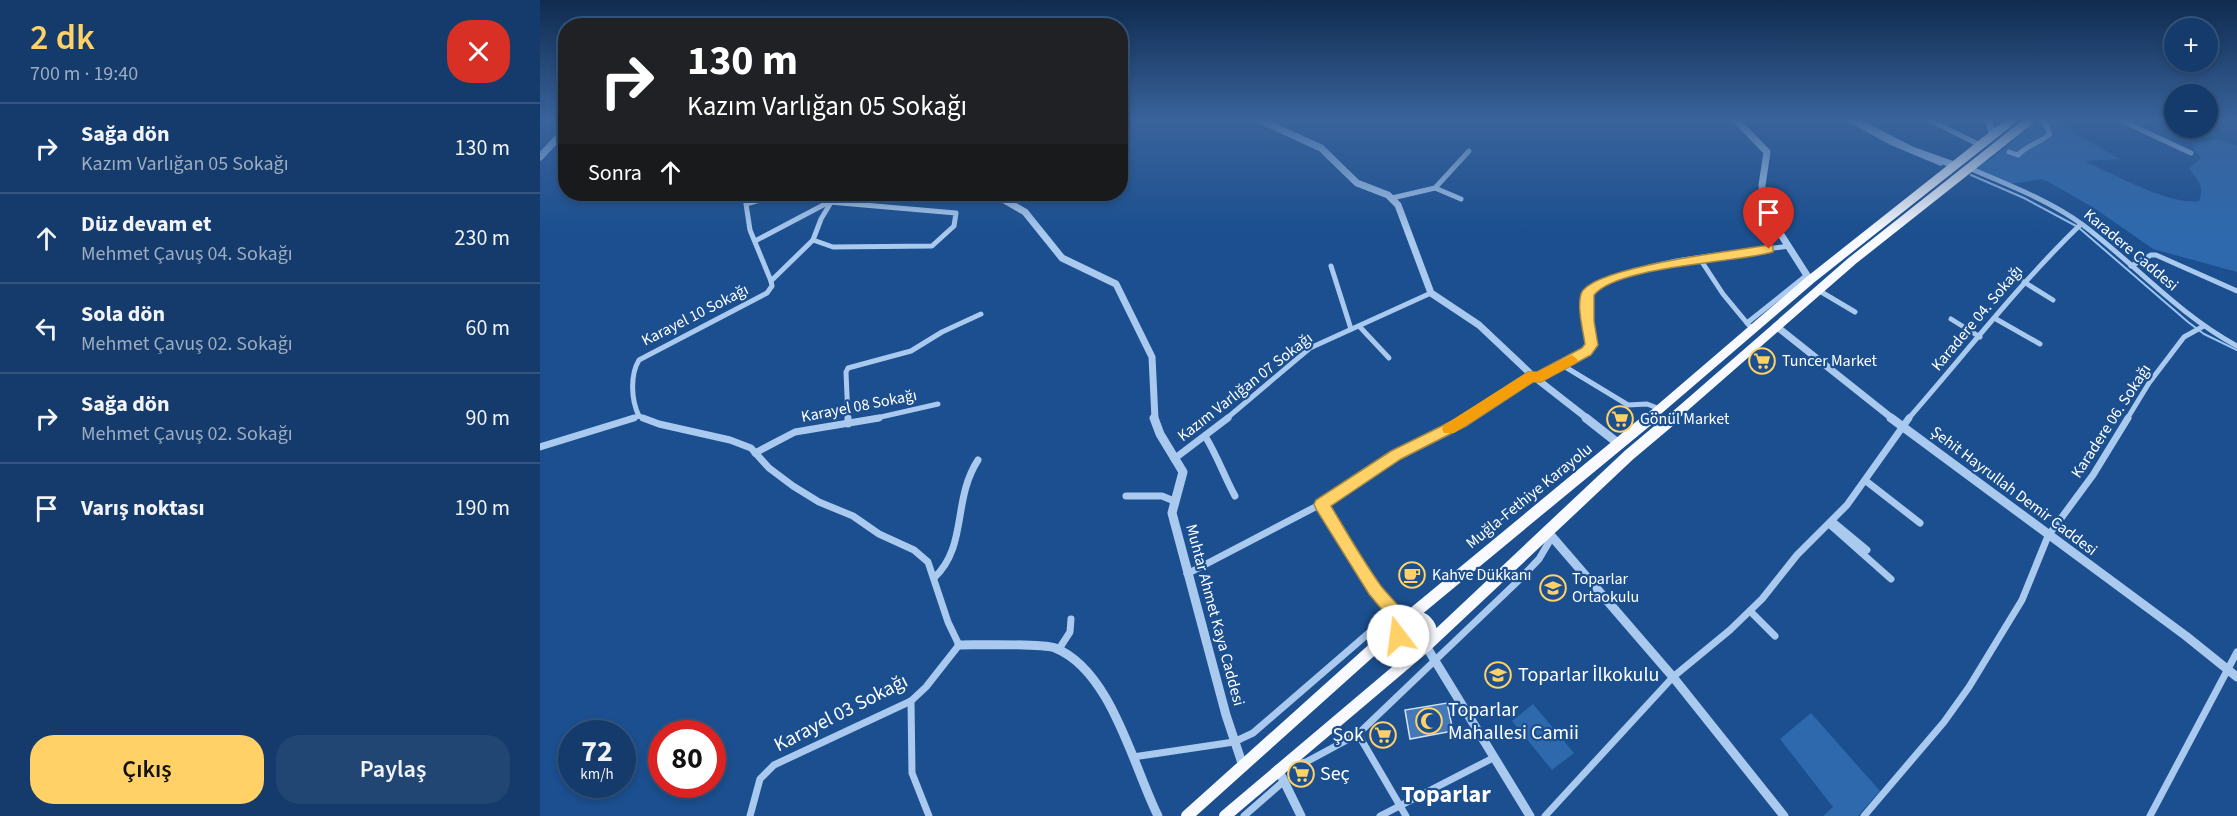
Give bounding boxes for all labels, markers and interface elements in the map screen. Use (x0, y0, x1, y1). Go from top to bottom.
text: 2 dk (30, 12, 95, 63)
map controls (2164, 18, 2218, 138)
button: + (2164, 18, 2218, 72)
button: close (447, 20, 510, 83)
text: 130 m (687, 31, 798, 91)
icon: right (588, 42, 666, 120)
text: 700 m · 19:40 (30, 60, 138, 88)
button: − (2164, 84, 2218, 138)
text: Kazım Varlığan 05 Sokağı (687, 87, 967, 126)
text: Sağa dön (81, 118, 170, 150)
icon: right (30, 132, 63, 165)
text: 130 m (455, 132, 510, 164)
text: Kazım Varlığan 05 Sokağı (81, 150, 289, 178)
icon: ahead (654, 156, 687, 189)
text: Sonra (588, 157, 642, 189)
pin (1743, 187, 1794, 249)
icon: arrive (1752, 196, 1785, 229)
street label: Karadere Caddesi (2079, 204, 2183, 296)
text: Düz devam et (81, 208, 211, 240)
icon: ahead (30, 222, 63, 255)
text: 230 m (455, 222, 510, 254)
text: Mehmet Çavuş 04. Sokağı (81, 240, 293, 268)
street label: Karadere 04. Sokağı (1926, 260, 2028, 376)
street label: Karayel 10 Sokağı (638, 279, 752, 351)
text: Sola dön (81, 298, 165, 330)
icon: left (30, 312, 63, 345)
text: 60 m (465, 312, 510, 344)
street label: Kazım Varlığan 07 Sokağı (1173, 327, 1317, 447)
text: Mehmet Çavuş 02. Sokağı (81, 330, 293, 358)
supermarket icon: Tuncer Market (1747, 346, 1777, 376)
place label: Tuncer Market (1782, 350, 1878, 372)
street label: Karadere 06. Sokağı (2066, 360, 2156, 482)
street label: Karayel 08 Sokağı (799, 384, 919, 428)
text: Sağa dön (81, 388, 170, 420)
icon: right (30, 402, 63, 435)
text: 90 m (465, 402, 510, 434)
supermarket icon: Gönül Market (1605, 404, 1635, 434)
place label: Gönül Market (1640, 408, 1730, 430)
text: Mehmet Çavuş 02. Sokağı (81, 420, 293, 448)
street label: Şehit Hayrullah Demir Caddesi (1926, 421, 2102, 561)
street label: Muğla-Fethiye Karayolu (1461, 438, 1597, 554)
icon: arrive (30, 492, 63, 525)
text: Varış noktası (81, 492, 205, 524)
text: 190 m (455, 492, 510, 524)
street label: Muhtar Ahmet Kaya Caddesi (1180, 522, 1250, 708)
cafe icon: Kahve Dükkanı (1397, 560, 1427, 590)
place label: Kahve Dükkanı (1432, 564, 1532, 586)
place label: Toparlar Ortaokulu (1572, 568, 1639, 608)
school or university icon: Toparlar Ortaokulu (1538, 573, 1568, 603)
position arrow (1366, 604, 1430, 668)
school or university icon: Toparlar İlkokulu (1483, 660, 1513, 690)
place label: Toparlar İlkokulu (1518, 661, 1659, 689)
street label: Karayel 03 Sokağı (769, 667, 913, 759)
place label: Toparlar Mahallesi Camii (1448, 696, 1579, 747)
mosque icon: Toparlar Mahallesi Camii (1414, 706, 1444, 736)
speed limit sign: 80 (648, 720, 726, 798)
supermarket icon: Şok (1368, 720, 1398, 750)
place label: Şok (1333, 721, 1364, 749)
text: 72 (581, 730, 613, 773)
button: Çıkış (30, 735, 264, 804)
button: Paylaş (276, 735, 510, 804)
supermarket icon: Seç (1286, 759, 1316, 789)
place label: Seç (1320, 760, 1350, 788)
text: km/h (580, 764, 614, 785)
district label: Toparlar (1401, 777, 1491, 812)

